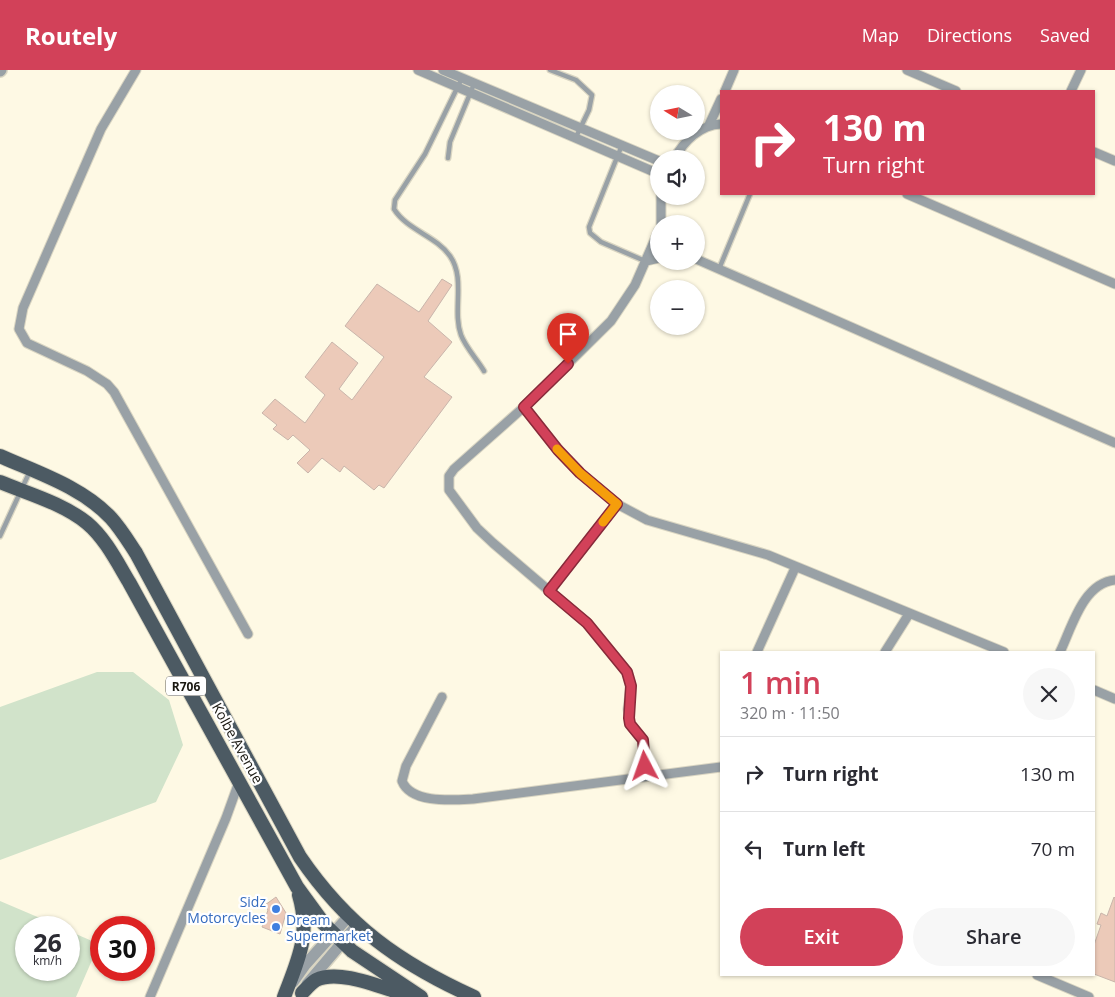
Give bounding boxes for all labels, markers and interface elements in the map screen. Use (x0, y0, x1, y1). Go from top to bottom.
text: Routely (25, 19, 117, 52)
text: Map (862, 23, 899, 47)
text: Directions (927, 23, 1012, 47)
text: Saved (1040, 23, 1090, 47)
north arrow (650, 85, 705, 140)
map controls (650, 85, 705, 335)
text: 130 m (823, 104, 927, 151)
icon: right (740, 110, 805, 175)
text: Turn right (823, 149, 925, 179)
button: sound (650, 150, 705, 205)
button: + (650, 215, 705, 270)
button: − (650, 280, 705, 335)
pin (547, 313, 589, 364)
icon: arrive (554, 320, 582, 348)
text: 1 min (740, 662, 821, 703)
button: close (1023, 668, 1075, 720)
road number: R706 (166, 676, 206, 696)
street label: Kolbe Avenue (208, 699, 268, 787)
text: 320 m · 11:50 (740, 702, 840, 724)
position arrow (618, 739, 670, 791)
icon: right (740, 760, 768, 788)
text: Turn right (783, 761, 878, 787)
text: 130 m (1020, 761, 1075, 787)
icon: left (740, 835, 768, 863)
text: Turn left (783, 836, 865, 862)
text: 70 m (1031, 836, 1075, 862)
place label: Sidz Motorcycles (187, 892, 266, 927)
marker: Sidz Motorcycles (270, 903, 282, 915)
button: Exit (740, 908, 903, 966)
button: Share (913, 908, 1075, 966)
place label: Dream Supermarket (286, 910, 371, 945)
speed limit sign: 30 (90, 916, 155, 981)
marker: Dream Supermarket (270, 921, 282, 933)
text: 26 (33, 925, 62, 959)
text: km/h (33, 952, 62, 969)

